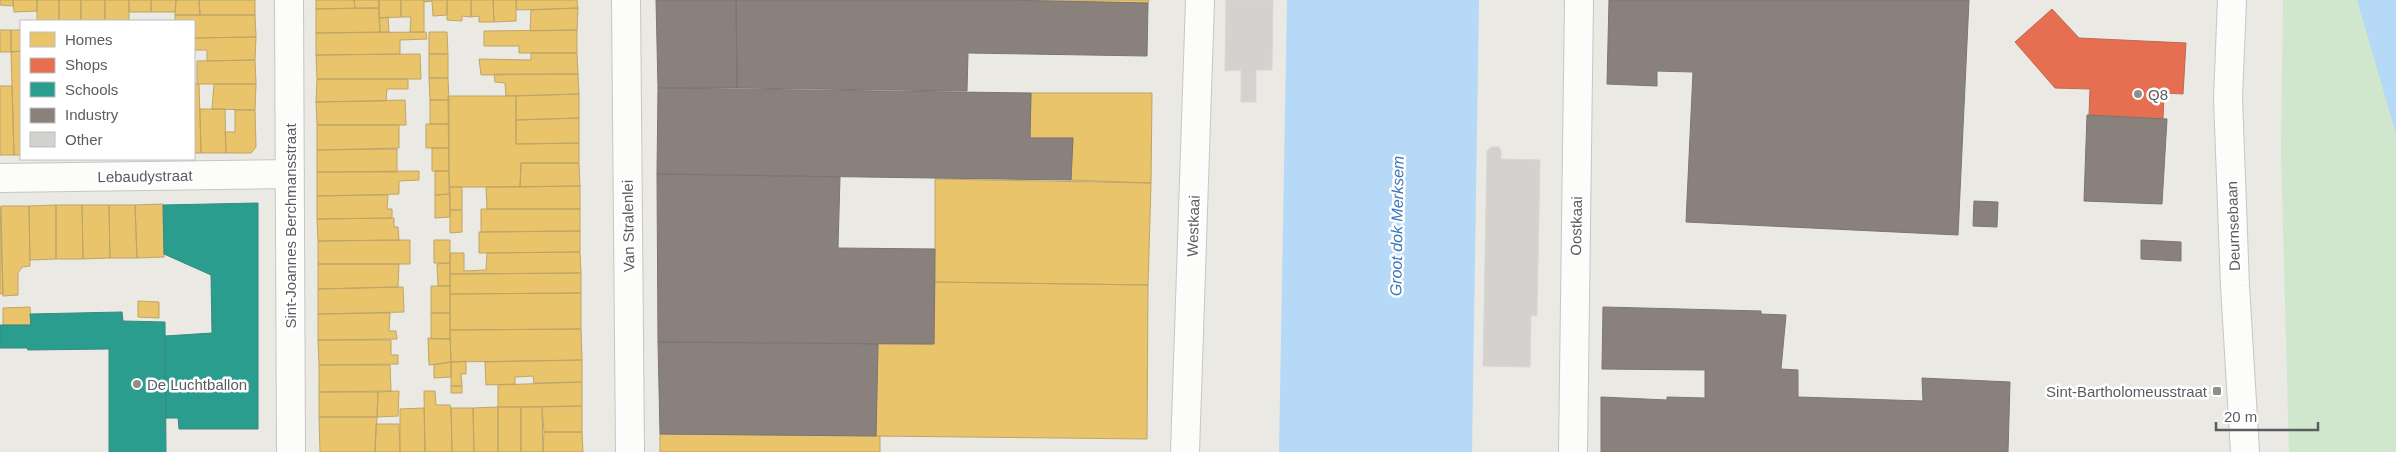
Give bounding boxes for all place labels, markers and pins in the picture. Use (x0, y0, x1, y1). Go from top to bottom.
place label: Q8 (2148, 86, 2168, 103)
marker: Q8 (2132, 88, 2144, 100)
place label: De Luchtballon (147, 376, 247, 393)
marker: De Luchtballon (131, 378, 143, 390)
place label: Sint-Bartholomeusstraat (2046, 383, 2208, 400)
marker: Sint-Bartholomeusstraat (2211, 385, 2223, 397)

